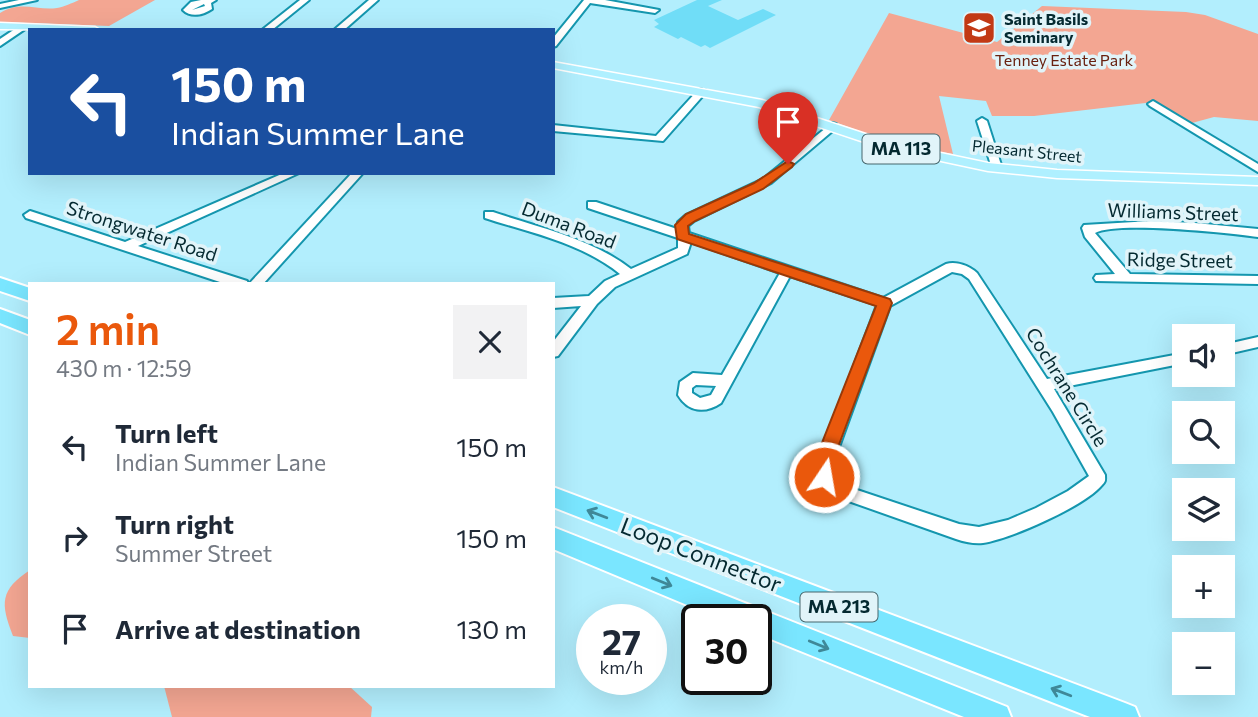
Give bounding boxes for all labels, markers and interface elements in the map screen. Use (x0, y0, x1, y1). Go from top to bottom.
school or university icon: Saint Basils Seminary (960, 9, 998, 47)
place label: Saint Basils Seminary (1004, 9, 1088, 46)
park label: Tenney Estate Park (995, 50, 1134, 69)
text: 150 m (171, 52, 306, 112)
icon: left (56, 56, 147, 147)
pin (758, 92, 818, 164)
icon: arrive (769, 103, 807, 141)
text: Indian Summer Lane (171, 112, 465, 152)
road number: MA 113 (862, 134, 940, 164)
street label: Pleasant Street (971, 135, 1083, 166)
street label: Strongwater Road (64, 195, 220, 266)
street label: Duma Road (519, 196, 620, 253)
street label: Williams Street (1107, 198, 1239, 225)
street label: Ridge Street (1127, 247, 1233, 272)
text: 2 min (56, 302, 160, 354)
button: close (453, 305, 527, 379)
street label: Cochrane Circle (1022, 323, 1113, 450)
map controls (1172, 324, 1235, 695)
button: sound (1172, 324, 1235, 387)
text: 430 m · 12:59 (56, 354, 192, 382)
button: search (1172, 401, 1235, 464)
text: Turn left (115, 417, 218, 448)
icon: left (56, 428, 94, 466)
text: 150 m (456, 431, 527, 462)
position arrow (787, 440, 861, 514)
text: Indian Summer Lane (115, 448, 326, 476)
button: layers (1172, 478, 1235, 541)
one-way arrow (586, 507, 608, 520)
text: Turn right (115, 508, 234, 539)
street label: Loop Connector (617, 510, 786, 598)
icon: right (56, 519, 94, 557)
text: 150 m (456, 522, 527, 553)
text: Summer Street (115, 539, 272, 567)
button: + (1172, 555, 1235, 618)
one-way arrow (651, 576, 672, 589)
road number: MA 213 (800, 592, 878, 622)
speed limit sign: 30 (681, 604, 772, 695)
icon: arrive (56, 610, 94, 648)
text: Arrive at destination (115, 613, 361, 644)
text: 130 m (456, 613, 527, 644)
text: 27 (602, 619, 641, 662)
button: − (1172, 632, 1235, 695)
one-way arrow (808, 640, 830, 653)
text: km/h (600, 656, 643, 678)
one-way arrow (1050, 685, 1072, 698)

